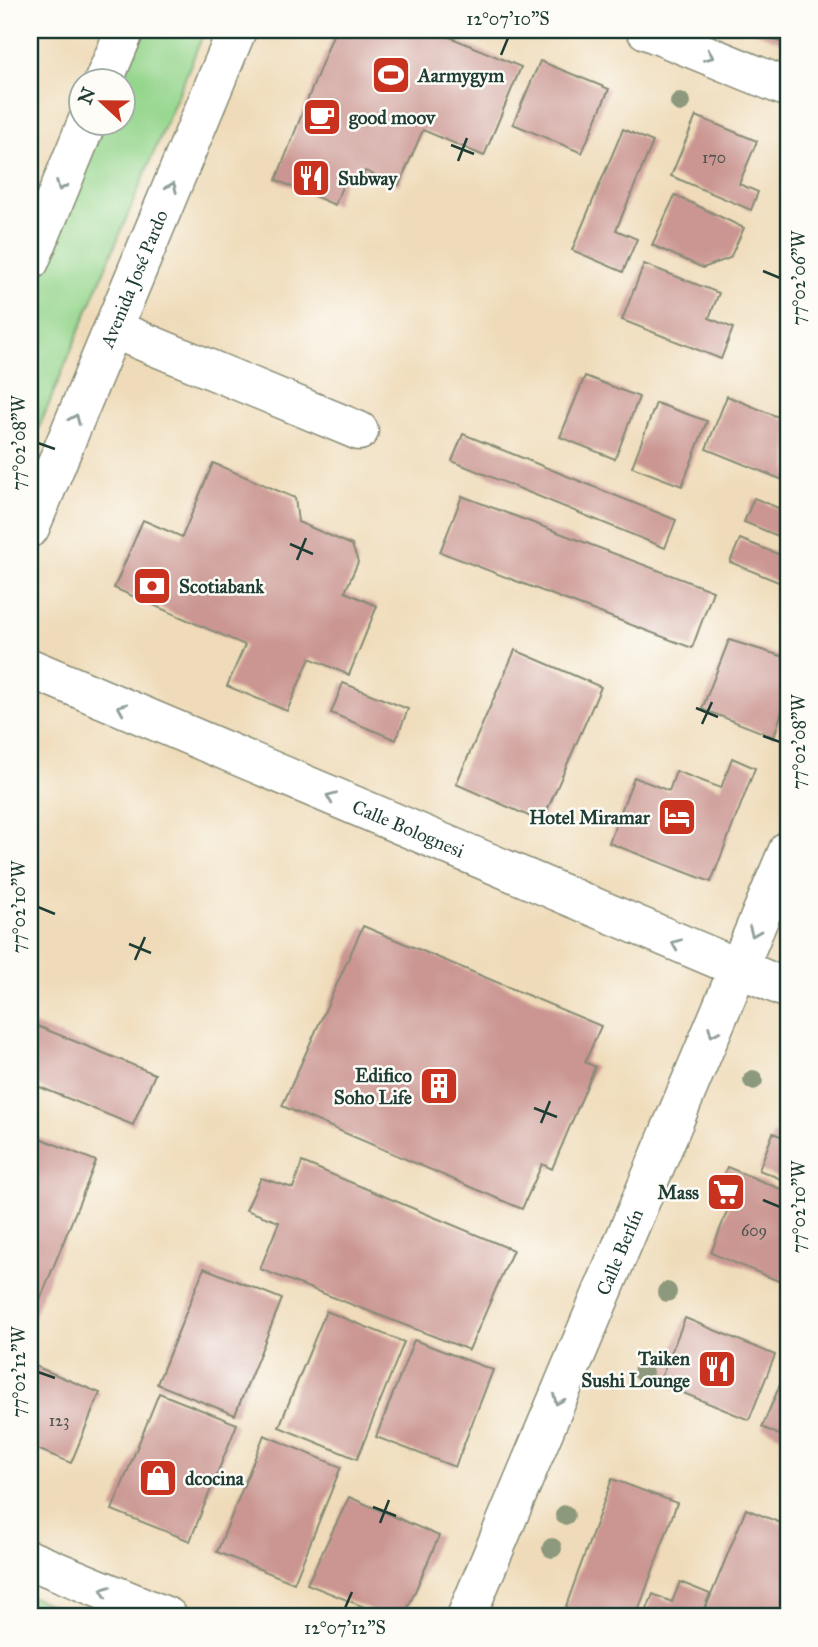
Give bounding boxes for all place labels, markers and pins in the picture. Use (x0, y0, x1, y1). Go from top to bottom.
sports icon: Aarmygym (370, 54, 412, 96)
place label: Aarmygym (416, 64, 504, 88)
cafe icon: good moov (301, 96, 343, 138)
place label: good moov (349, 106, 436, 130)
restaurant icon: Subway (290, 157, 332, 199)
place label: Subway (338, 167, 398, 191)
bank icon: Scotiabank (131, 565, 173, 607)
place label: Scotiabank (179, 575, 265, 598)
hotel icon: Hotel Miramar (656, 796, 698, 838)
place label: Hotel Miramar (529, 806, 651, 829)
place label: Edifico Soho Life (334, 1064, 412, 1109)
building icon: Edifico Soho Life (418, 1065, 460, 1107)
supermarket icon: Mass (705, 1171, 747, 1213)
place label: Mass (658, 1181, 699, 1204)
place label: Taiken Sushi Lounge (581, 1347, 691, 1393)
restaurant icon: Taiken Sushi Lounge (696, 1348, 738, 1390)
shop icon: dcocina (137, 1457, 179, 1499)
place label: dcocina (185, 1467, 245, 1490)

